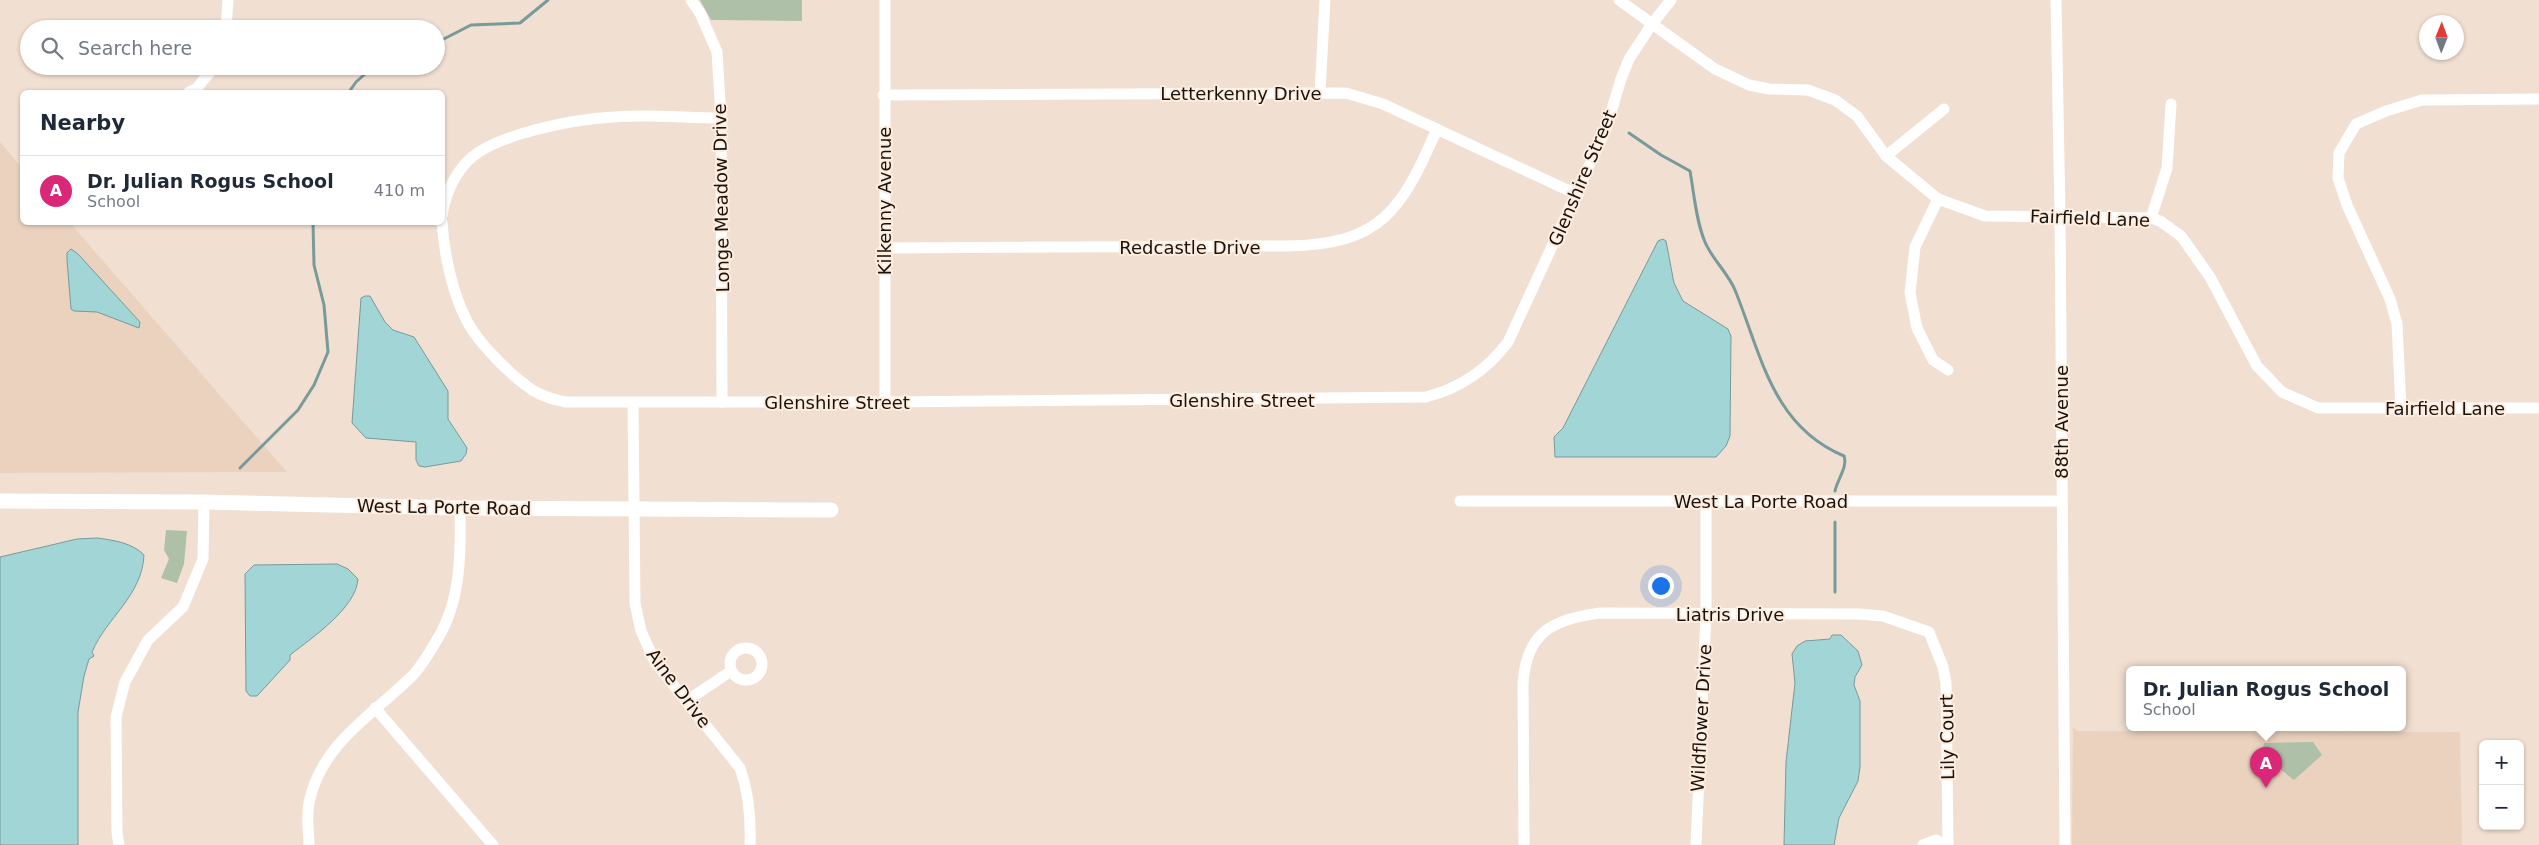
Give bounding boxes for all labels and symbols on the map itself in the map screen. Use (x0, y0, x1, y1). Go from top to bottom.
north arrow (2419, 15, 2464, 60)
street label: Letterkenny Drive (1160, 83, 1322, 104)
street label: Longe Meadow Drive (709, 103, 733, 293)
street label: Glenshire Street (1544, 107, 1620, 249)
street label: Kilkenny Avenue (874, 127, 895, 275)
street label: Fairfield Lane (2030, 205, 2150, 231)
street label: Redcastle Drive (1119, 237, 1261, 258)
street label: 88th Avenue (2051, 365, 2072, 479)
street label: Glenshire Street (1169, 390, 1315, 411)
street label: Glenshire Street (764, 392, 910, 413)
street label: Fairfield Lane (2385, 398, 2505, 419)
street label: West La Porte Road (1674, 491, 1848, 512)
street label: West La Porte Road (357, 495, 531, 519)
your location (1648, 573, 1674, 599)
street label: Liatris Drive (1676, 604, 1784, 625)
street label: Aine Drive (642, 644, 716, 732)
street label: Wildflower Drive (1687, 644, 1715, 792)
street label: Lily Court (1936, 694, 1958, 780)
pin: A (2250, 747, 2282, 788)

